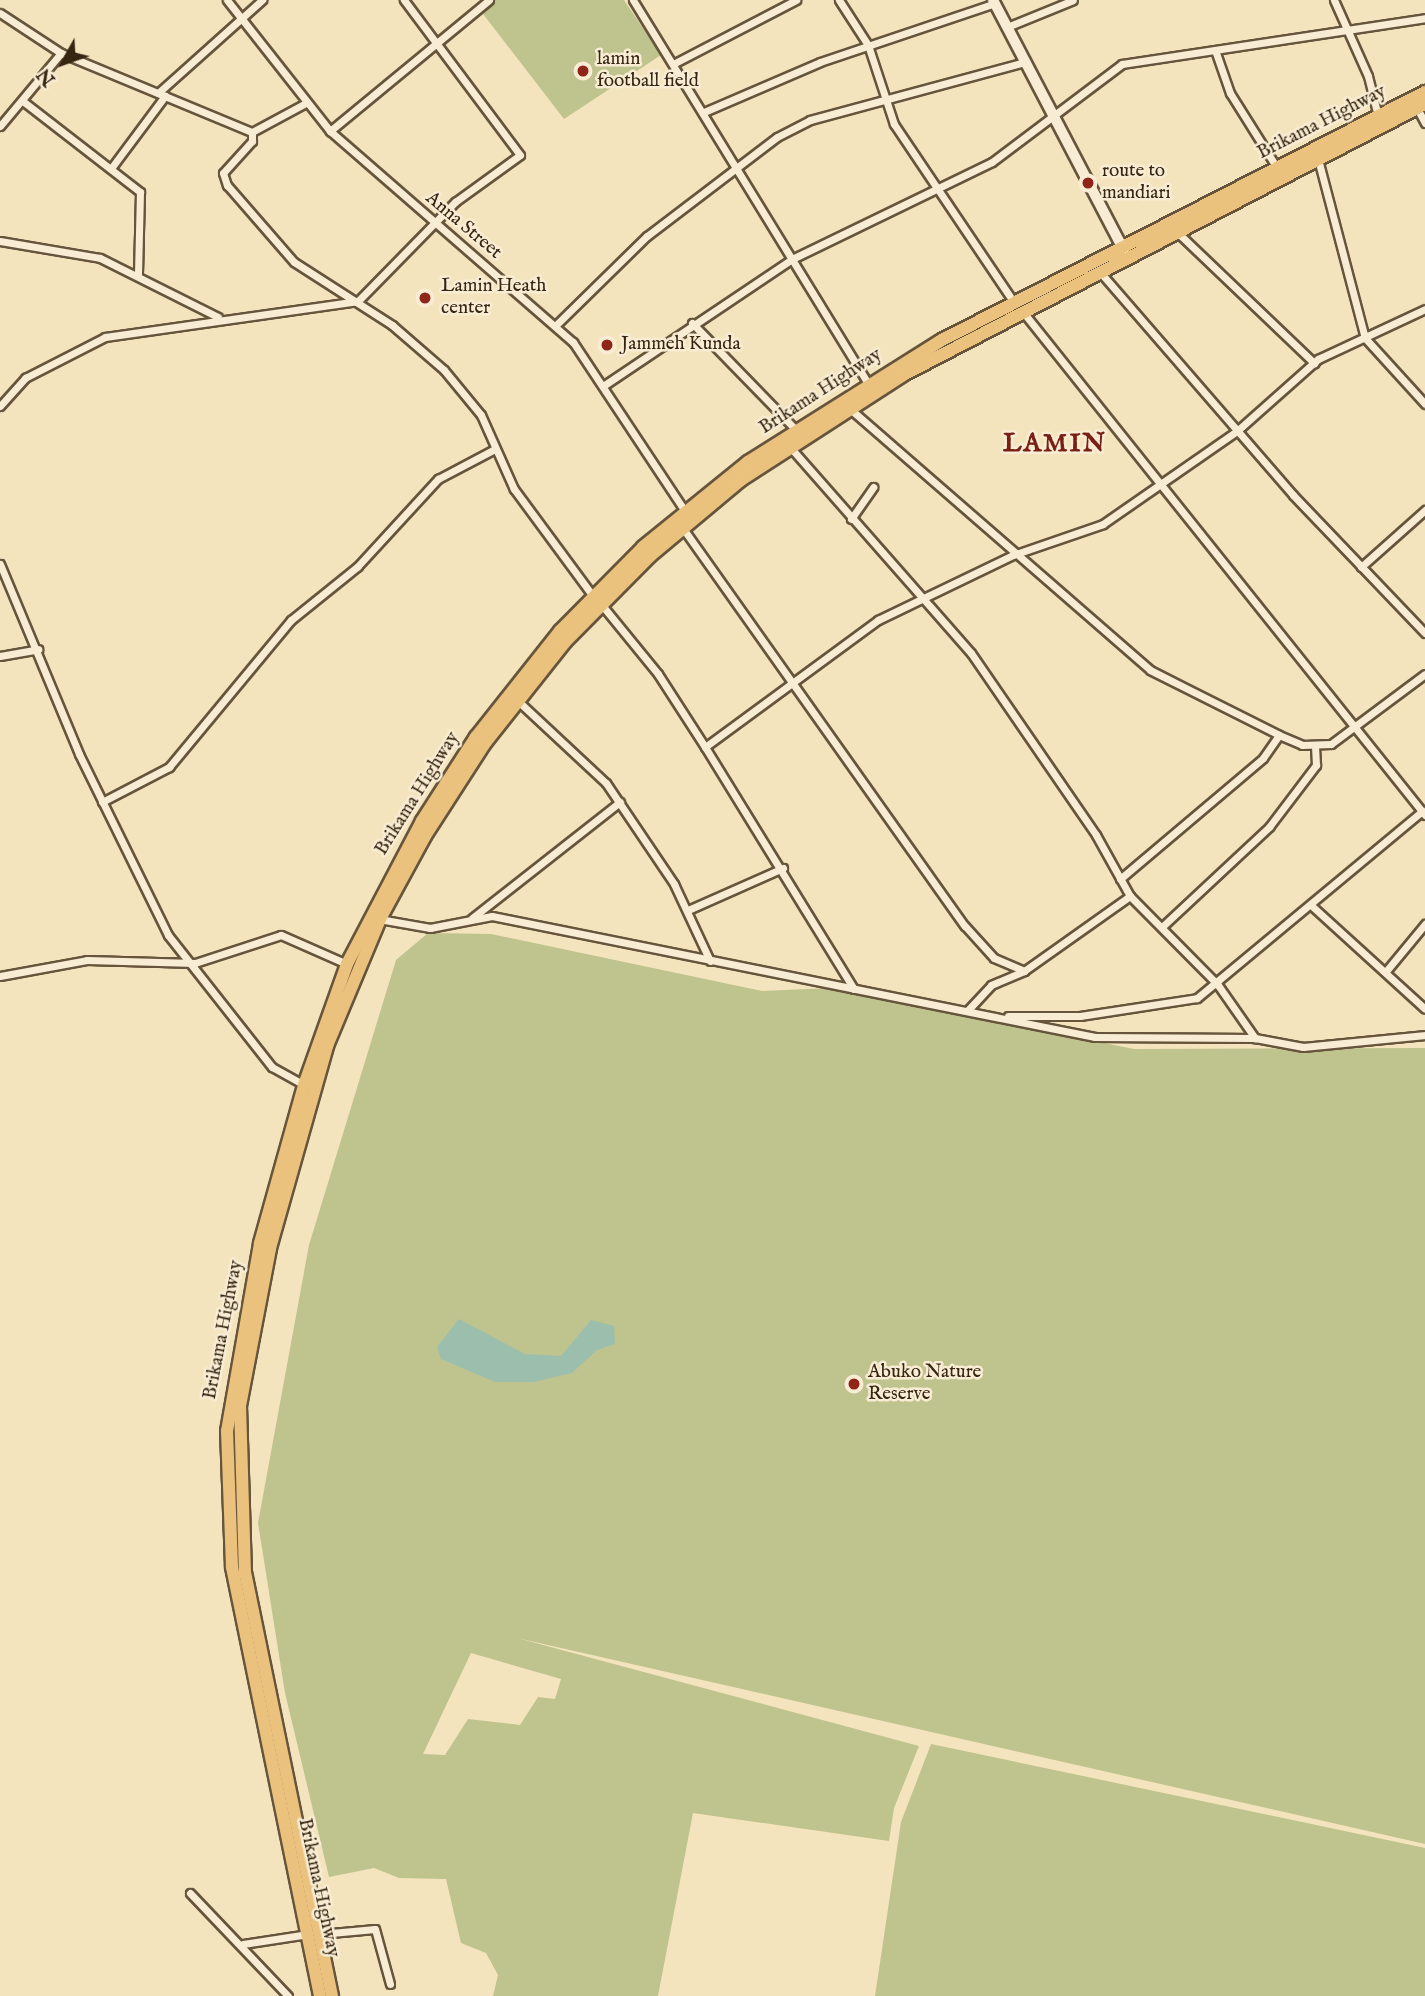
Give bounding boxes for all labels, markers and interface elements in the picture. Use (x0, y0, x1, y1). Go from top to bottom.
north arrow (28, 28, 98, 98)
place label: lamin football field (597, 49, 699, 93)
text: N (32, 62, 61, 91)
marker: lamin football field (575, 63, 591, 79)
street label: Brikama Highway (1254, 81, 1390, 165)
place label: route to mandiari (1102, 161, 1170, 205)
marker: route to mandiari (1080, 175, 1096, 191)
street label: Anna Street (420, 187, 506, 265)
place label: Lamin Heath center (441, 276, 546, 320)
marker: Lamin Heath center (415, 288, 435, 308)
place label: Jammeh Kunda (621, 334, 741, 356)
marker: Jammeh Kunda (599, 337, 615, 353)
street label: Brikama Highway (755, 344, 887, 440)
district label: LAMIN (1004, 428, 1106, 460)
street label: Brikama Highway (371, 728, 465, 860)
street label: Brikama Highway (199, 1258, 249, 1402)
place label: Abuko Nature Reserve (868, 1362, 981, 1406)
marker: Abuko Nature Reserve (846, 1376, 862, 1392)
street label: Brikama Highway (292, 1816, 344, 1960)

